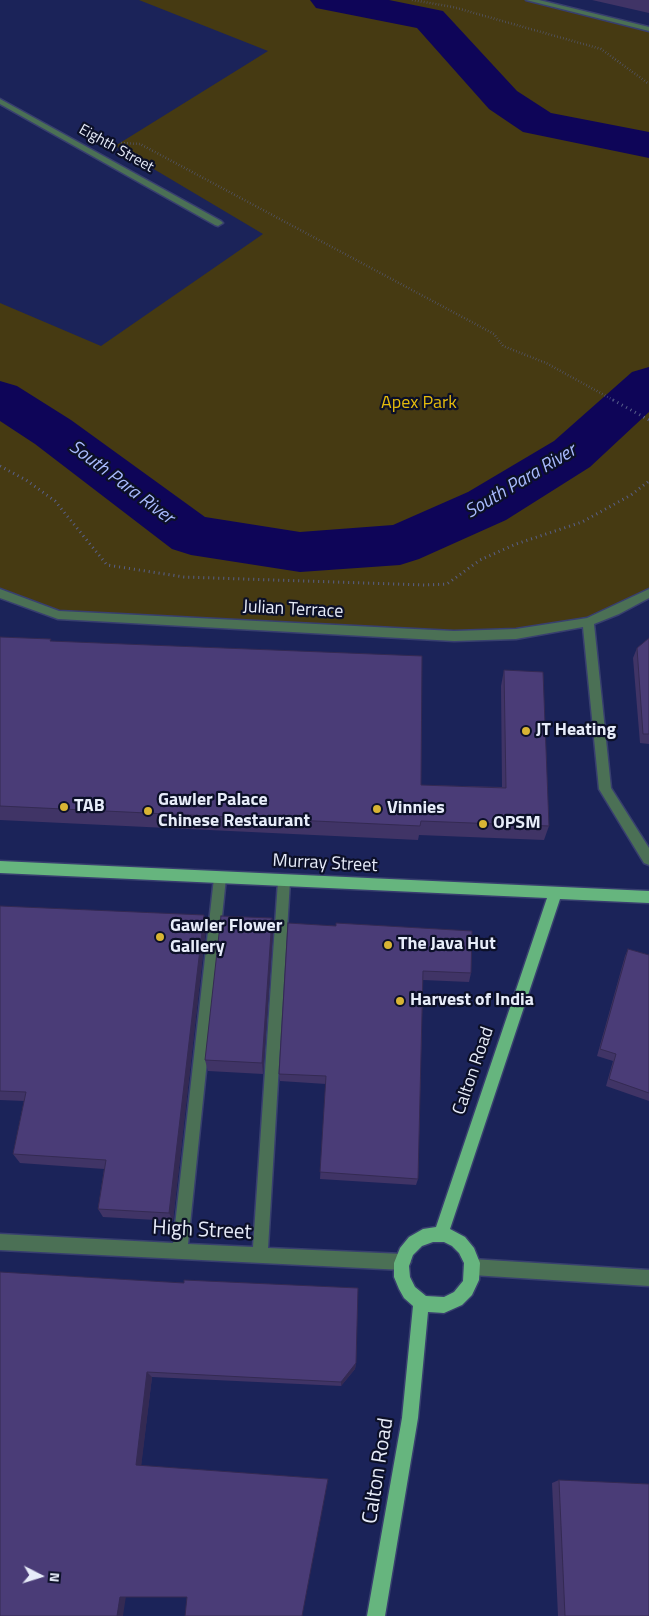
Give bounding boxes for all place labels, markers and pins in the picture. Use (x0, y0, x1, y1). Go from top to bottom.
place label: JT Heating (536, 720, 616, 742)
marker: JT Heating (520, 725, 532, 737)
place label: Gawler Palace Chinese Restaurant (158, 790, 310, 832)
place label: TAB (74, 796, 105, 818)
place label: Vinnies (387, 798, 445, 820)
marker: TAB (58, 801, 70, 813)
marker: Vinnies (371, 803, 383, 815)
marker: Gawler Palace Chinese Restaurant (142, 805, 154, 817)
place label: OPSM (493, 813, 541, 835)
marker: OPSM (477, 818, 489, 830)
place label: Gawler Flower Gallery (170, 916, 282, 959)
marker: Gawler Flower Gallery (154, 931, 166, 943)
place label: The Java Hut (398, 934, 496, 956)
marker: The Java Hut (382, 939, 394, 951)
place label: Harvest of India (410, 990, 534, 1012)
marker: Harvest of India (394, 995, 406, 1007)

